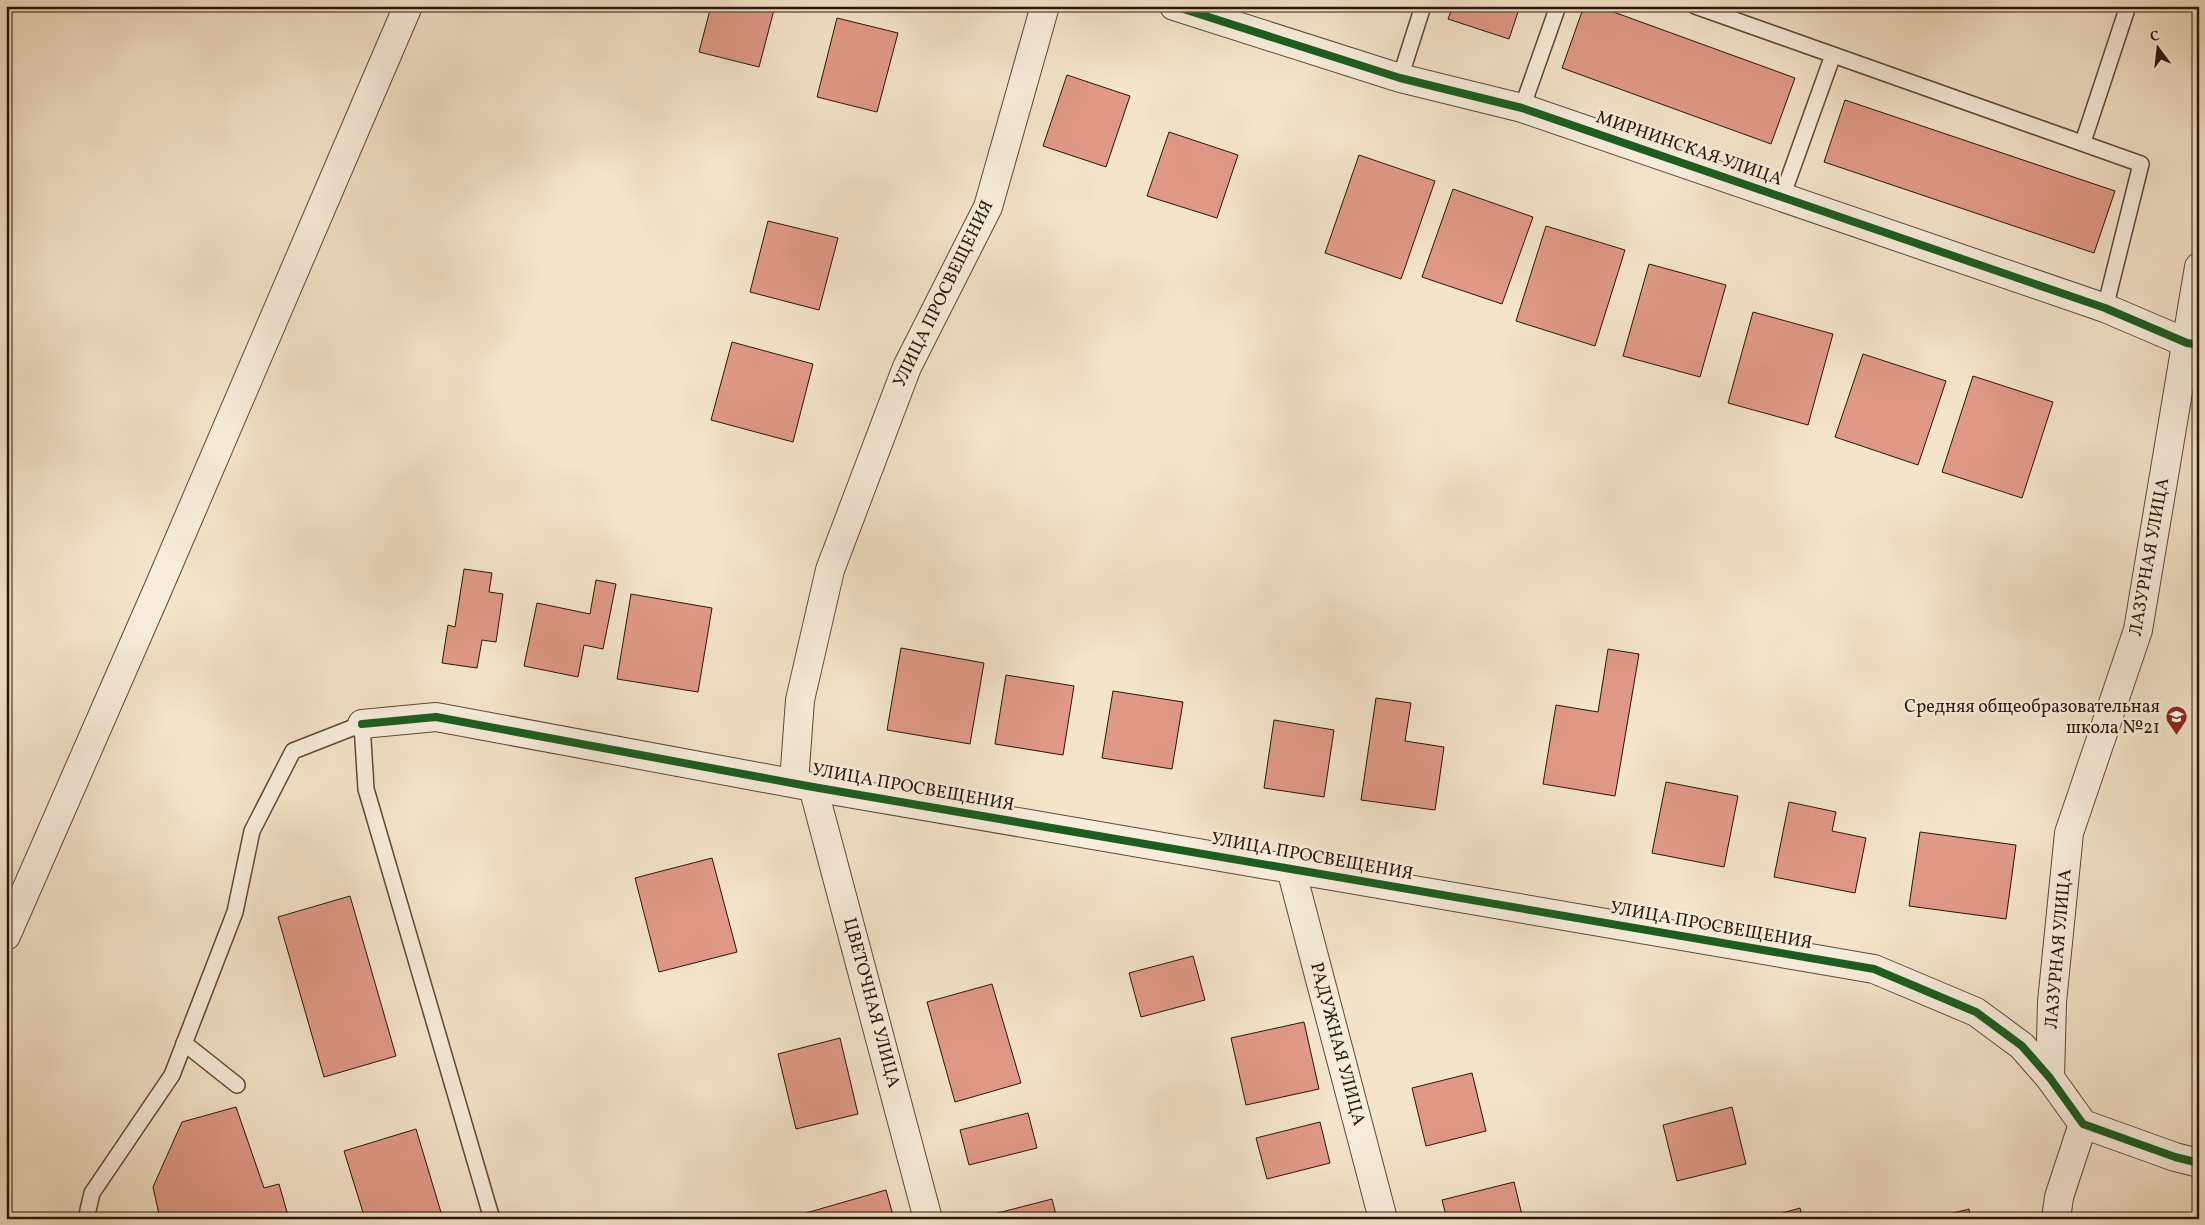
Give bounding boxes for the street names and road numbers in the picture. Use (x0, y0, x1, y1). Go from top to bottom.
street label: МИРНИНСКАЯ УЛИЦА (1592, 105, 1786, 193)
street label: УЛИЦА ПРОСВЕЩЕНИЯ (888, 196, 1000, 392)
street label: ЛАЗУРНАЯ УЛИЦА (2124, 475, 2176, 638)
street label: УЛИЦА ПРОСВЕЩЕНИЯ (810, 758, 1016, 818)
street label: УЛИЦА ПРОСВЕЩЕНИЯ (1209, 827, 1415, 887)
street label: ЛАЗУРНАЯ УЛИЦА (2040, 868, 2078, 1030)
street label: УЛИЦА ПРОСВЕЩЕНИЯ (1608, 896, 1814, 956)
street label: ЦВЕТОЧНАЯ УЛИЦА (836, 915, 906, 1091)
street label: РАДУЖНАЯ УЛИЦА (1303, 960, 1371, 1129)

